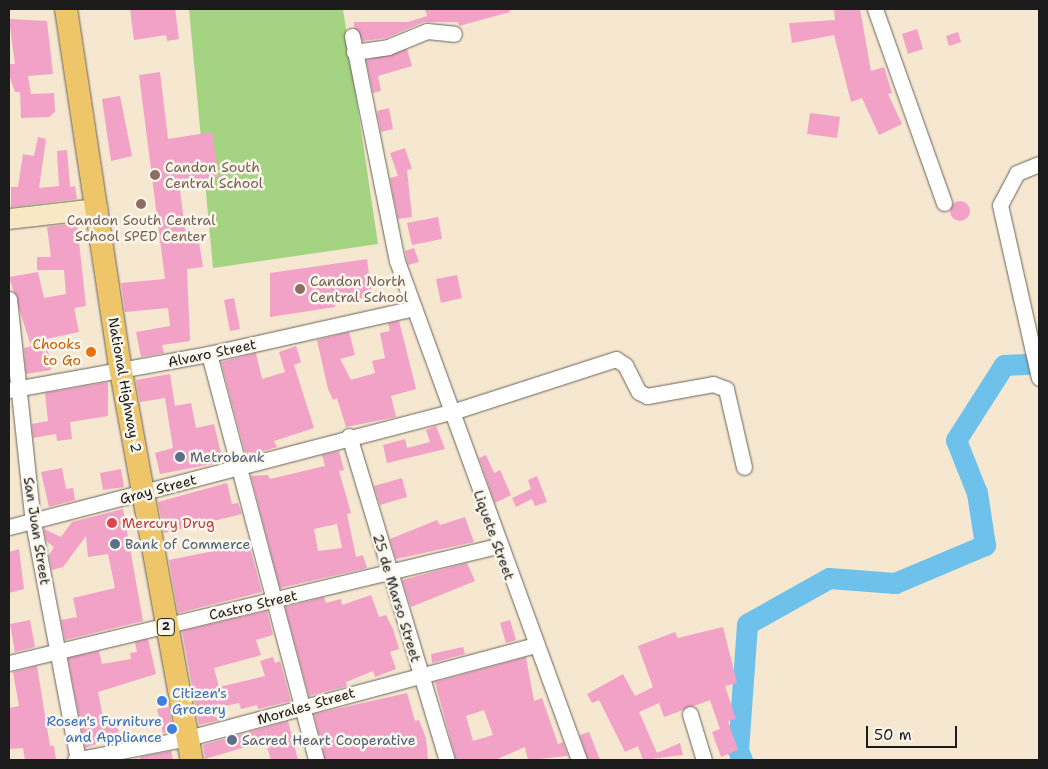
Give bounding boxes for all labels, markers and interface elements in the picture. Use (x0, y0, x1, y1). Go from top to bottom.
place label: Candon South Central School (165, 159, 263, 192)
marker: Candon South Central School (149, 169, 161, 181)
marker: Candon South Central School SPED Center (135, 198, 147, 210)
place label: Candon South Central School SPED Center (67, 212, 215, 244)
place label: Candon North Central School (310, 273, 408, 306)
marker: Candon North Central School (294, 283, 306, 295)
street label: National Highway 2 (105, 316, 145, 454)
street label: Alvaro Street (166, 335, 258, 371)
place label: Chooks to Go (32, 336, 81, 368)
marker: Chooks to Go (85, 346, 97, 358)
place label: Metrobank (190, 449, 265, 465)
marker: Metrobank (174, 451, 186, 463)
street label: Gray Street (118, 471, 198, 507)
street label: San Juan Street (20, 476, 54, 586)
street label: Liquete Street (470, 488, 518, 582)
place label: Mercury Drug (122, 515, 215, 531)
marker: Mercury Drug (106, 517, 118, 529)
street label: 25 de Marso Street (369, 532, 425, 664)
place label: Bank of Commerce (125, 536, 250, 552)
marker: Bank of Commerce (109, 538, 121, 550)
street label: Castro Street (207, 587, 299, 623)
road number: 2 (156, 618, 176, 636)
street label: Morales Street (255, 684, 357, 728)
place label: Citizen's Grocery (172, 685, 227, 718)
marker: Citizen's Grocery (156, 695, 168, 707)
place label: Rosen's Furniture and Appliance (46, 713, 162, 746)
scale bar (868, 716, 959, 748)
marker: Rosen's Furniture and Appliance (166, 723, 178, 735)
text: 50 m (874, 725, 912, 745)
place label: Sacred Heart Cooperative (242, 732, 416, 748)
marker: Sacred Heart Cooperative (226, 734, 238, 746)

